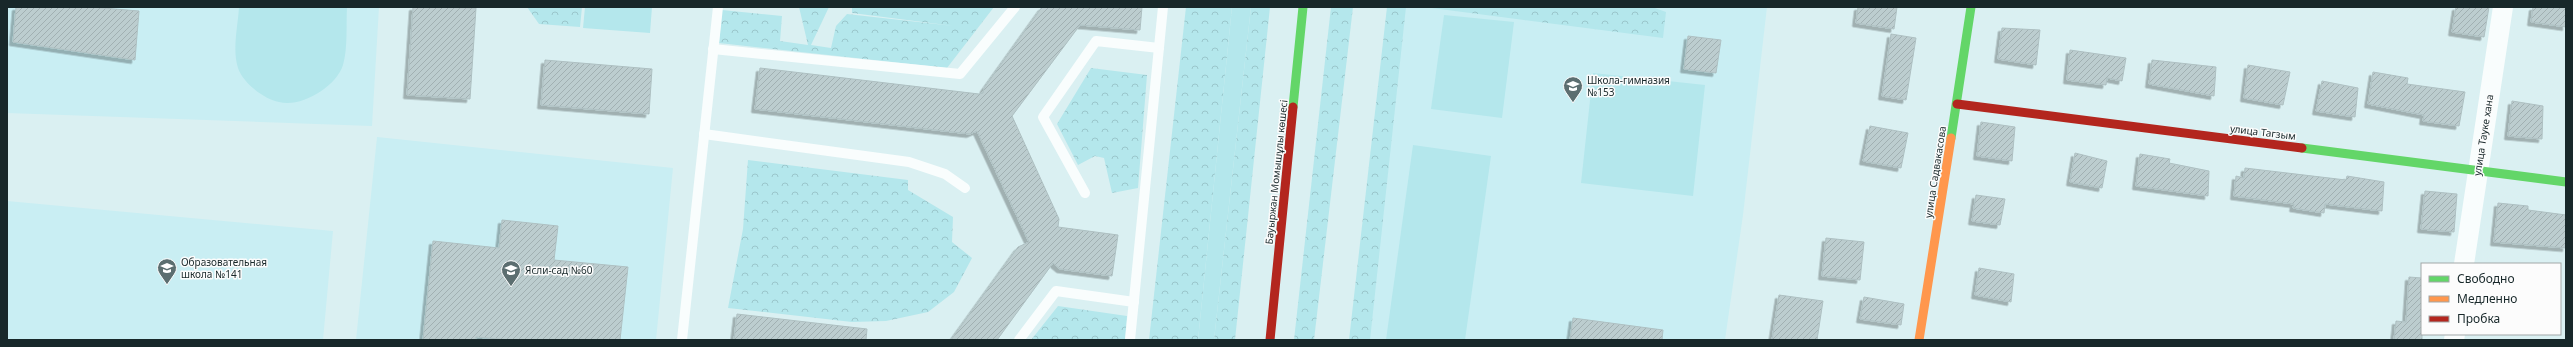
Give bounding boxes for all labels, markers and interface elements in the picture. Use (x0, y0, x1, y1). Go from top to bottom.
place label: Школа-гимназия №153 (1587, 73, 1670, 99)
school or university icon: Школа-гимназия №153 (1562, 75, 1584, 103)
street label: улица Тауке хана (2470, 93, 2496, 177)
street label: Бауыржан Момышұлы көшесі (1261, 99, 1291, 245)
street label: улица Тагзым (2229, 121, 2297, 143)
street label: улица Садвакасова (1921, 125, 1949, 219)
place label: Образовательная школа №141 (181, 255, 267, 281)
school or university icon: Образовательная школа №141 (156, 257, 178, 285)
school or university icon: Ясли-сад №60 (500, 259, 522, 287)
place label: Ясли-сад №60 (525, 263, 593, 277)
legend (2421, 263, 2561, 335)
text: Свободно (2457, 270, 2515, 287)
text: Медленно (2457, 290, 2517, 307)
text: Пробка (2457, 310, 2500, 327)

